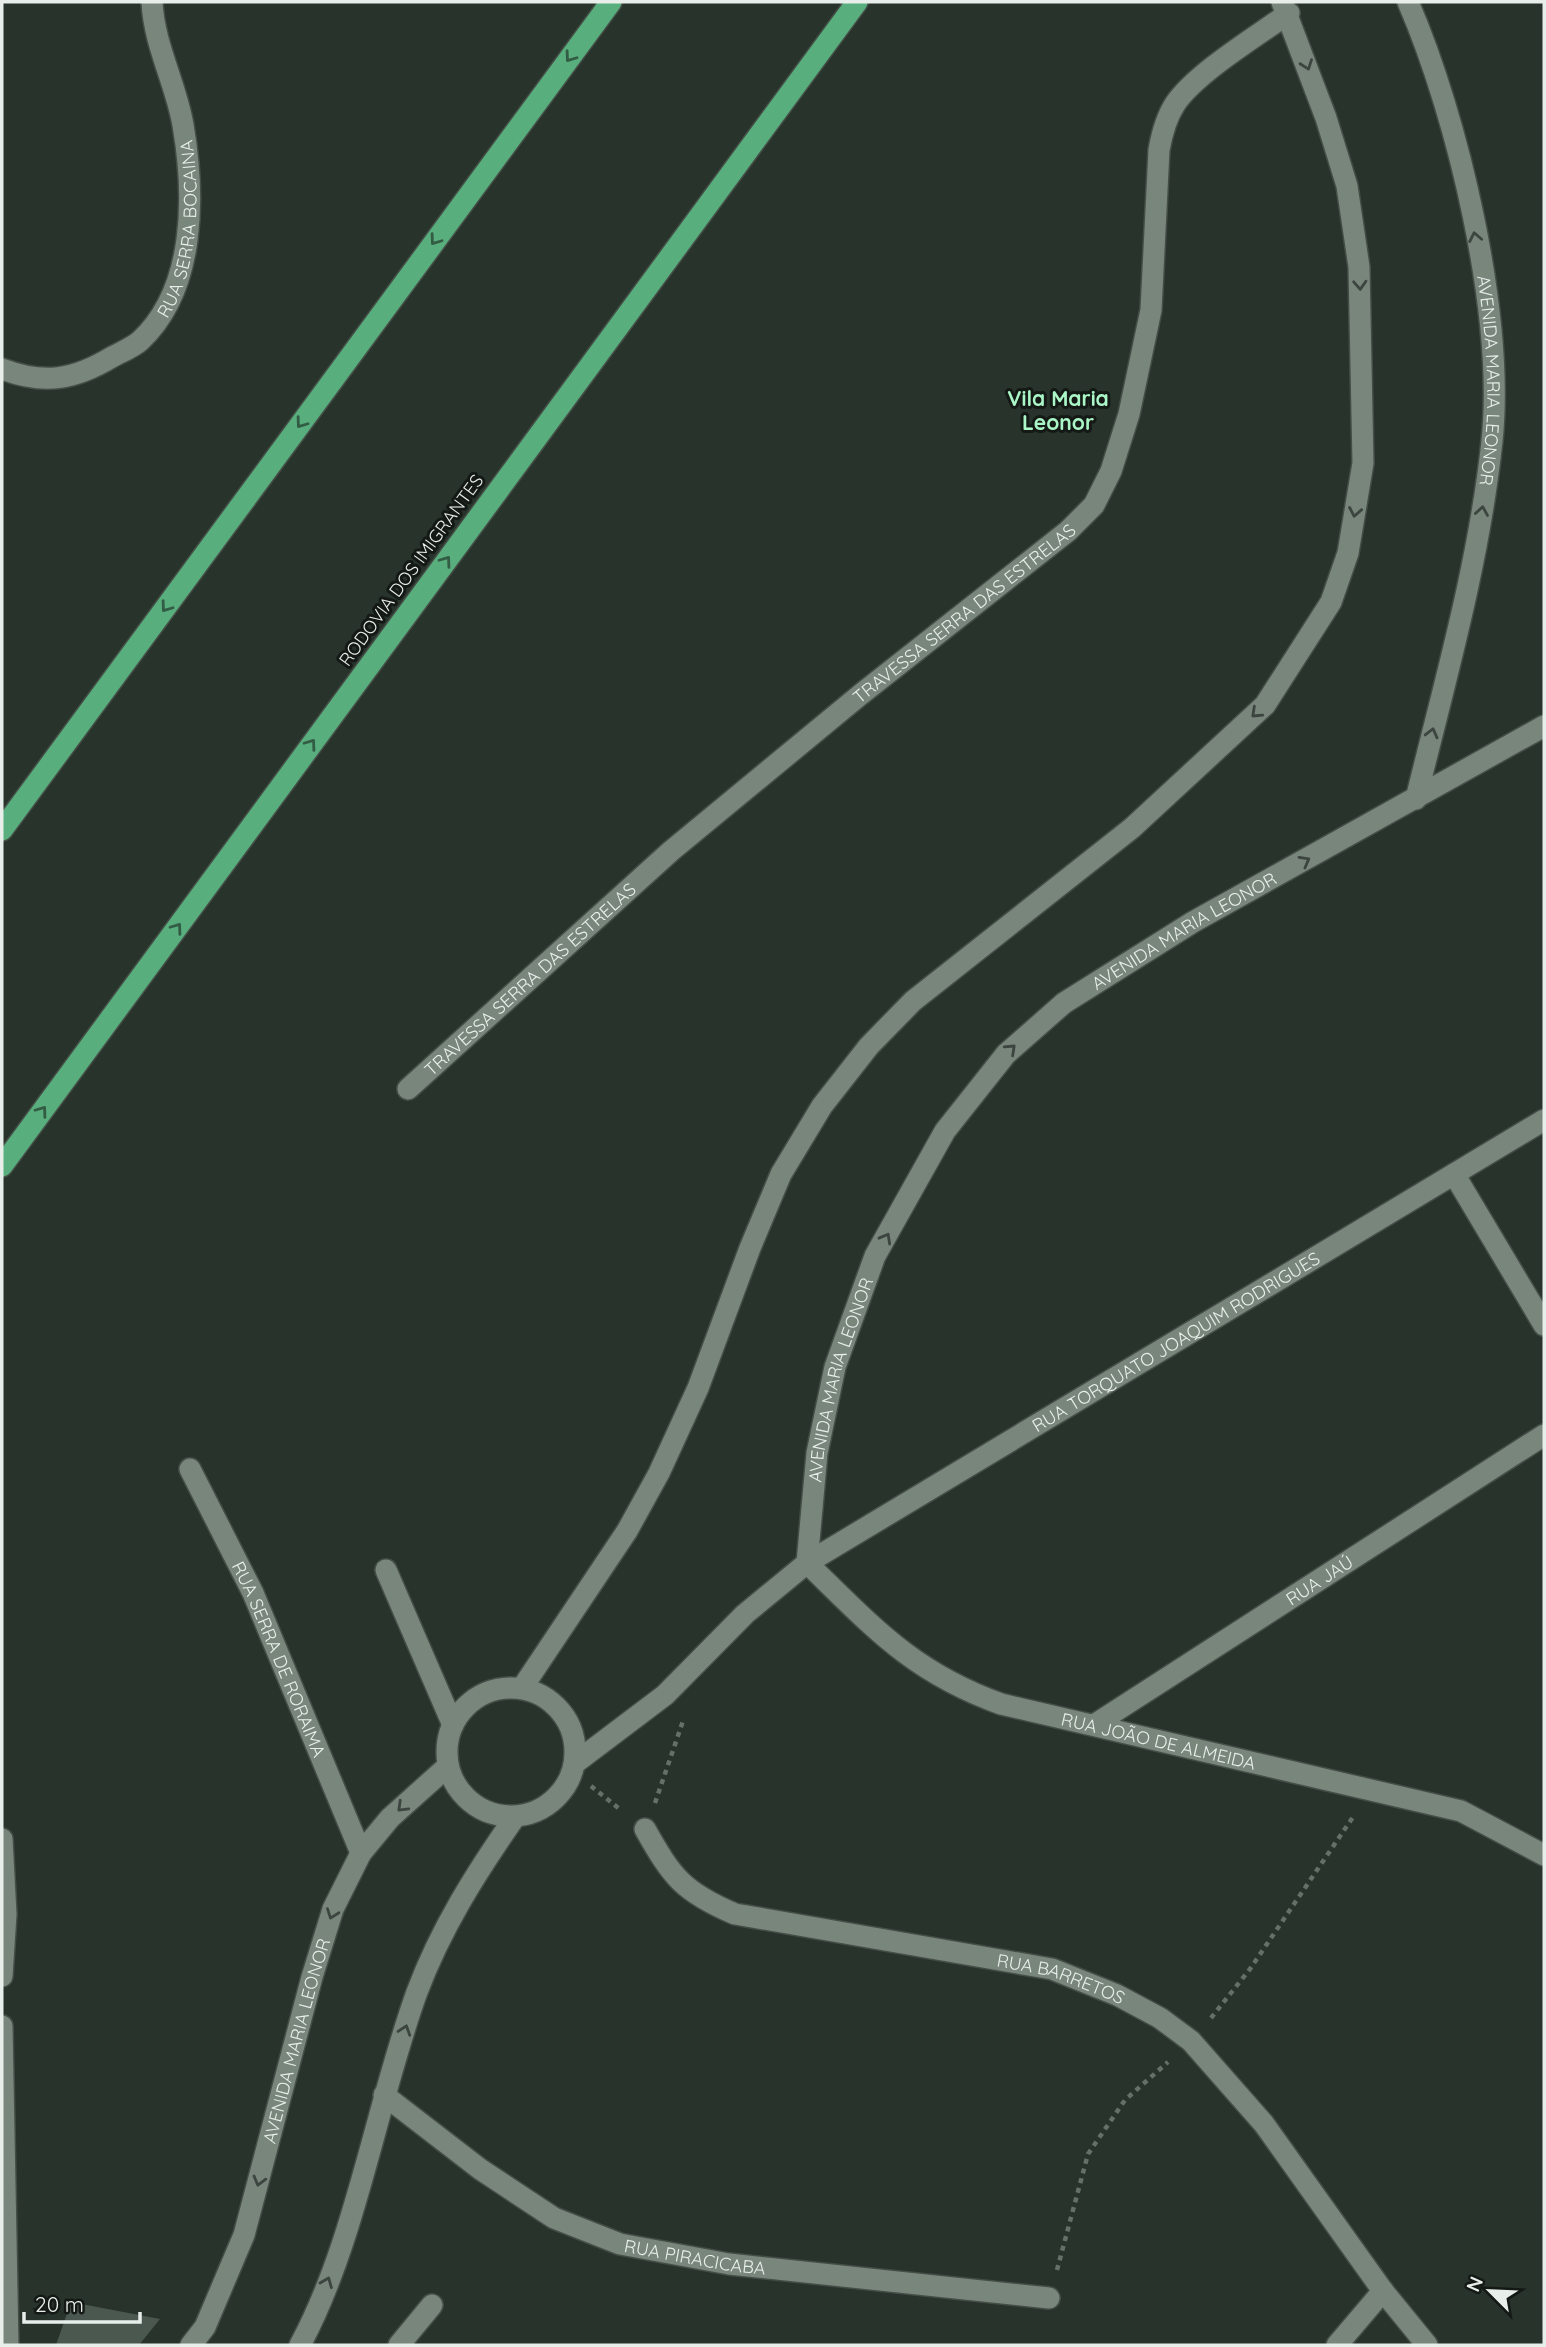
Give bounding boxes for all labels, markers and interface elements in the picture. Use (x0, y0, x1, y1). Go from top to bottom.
one-way arrow (566, 49, 578, 62)
one-way arrow (1299, 59, 1313, 71)
street label: RUA SERRA BOCAINA (151, 139, 201, 322)
one-way arrow (1469, 231, 1484, 243)
one-way arrow (431, 232, 444, 245)
street label: AVENIDA MARIA LEONOR (1473, 274, 1506, 487)
one-way arrow (1352, 280, 1367, 291)
district label: Vila Maria Leonor (1007, 385, 1109, 435)
one-way arrow (296, 415, 309, 428)
street label: RODOVIA DOS IMIGRANTES (334, 470, 488, 670)
one-way arrow (1474, 505, 1489, 517)
one-way arrow (1348, 506, 1363, 518)
street label: TRAVESSA SERRA DAS ESTRELAS (848, 519, 1080, 708)
one-way arrow (438, 556, 450, 569)
one-way arrow (162, 599, 174, 611)
one-way arrow (1251, 704, 1264, 717)
one-way arrow (1424, 727, 1438, 739)
one-way arrow (303, 739, 316, 752)
one-way arrow (1298, 856, 1310, 869)
street label: AVENIDA MARIA LEONOR (1087, 866, 1280, 995)
street label: TRAVESSA SERRA DAS ESTRELAS (419, 877, 640, 1081)
one-way arrow (169, 923, 181, 936)
one-way arrow (1003, 1045, 1016, 1058)
one-way arrow (34, 1106, 46, 1119)
one-way arrow (878, 1232, 891, 1245)
street label: RUA TORQUATO JOAQUIM RODRIGUES (1028, 1246, 1324, 1437)
street label: AVENIDA MARIA LEONOR (803, 1274, 878, 1483)
street label: RUA JAÚ (1281, 1550, 1357, 1610)
street label: RUA SERRA DE RORAIMA (227, 1557, 331, 1761)
street label: RUA JOÃO DE ALMEIDA (1059, 1707, 1258, 1774)
one-way arrow (397, 1798, 410, 1811)
one-way arrow (326, 1908, 340, 1920)
street label: AVENIDA MARIA LEONOR (257, 1935, 335, 2146)
street label: RUA BARRETOS (995, 1948, 1129, 2009)
one-way arrow (397, 2024, 411, 2036)
one-way arrow (252, 2175, 267, 2187)
street label: RUA PIRACICABA (622, 2234, 767, 2279)
north arrow (1455, 2256, 1525, 2326)
text: N (1461, 2273, 1488, 2295)
one-way arrow (318, 2277, 332, 2289)
scale bar (24, 2280, 140, 2324)
text: 20 m (35, 2291, 84, 2317)

